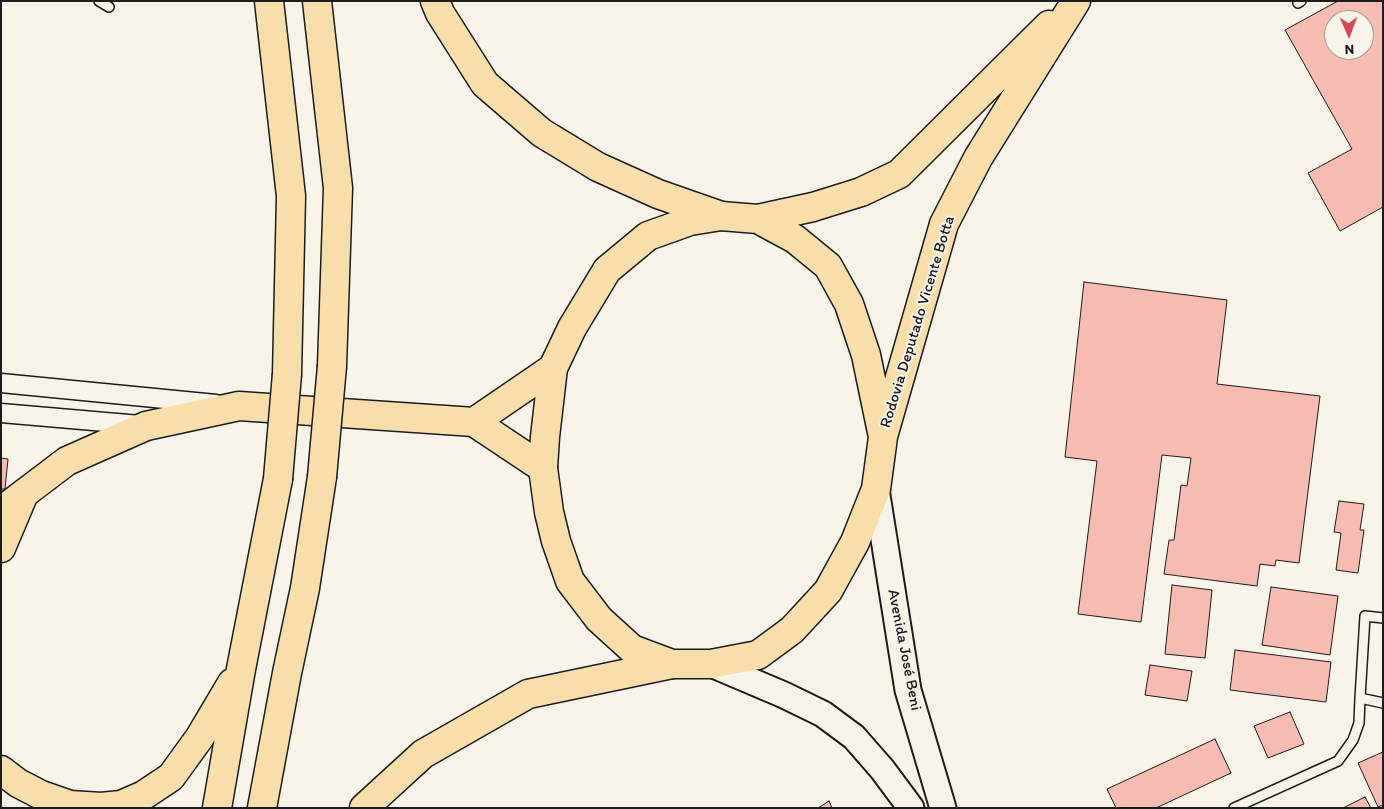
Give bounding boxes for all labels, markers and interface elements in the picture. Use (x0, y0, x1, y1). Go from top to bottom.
north arrow (1324, 10, 1374, 60)
text: N (1344, 41, 1355, 58)
street label: Rodovia Deputado Vicente Botta (877, 214, 959, 430)
street label: Avenida José Beni (883, 588, 925, 712)

